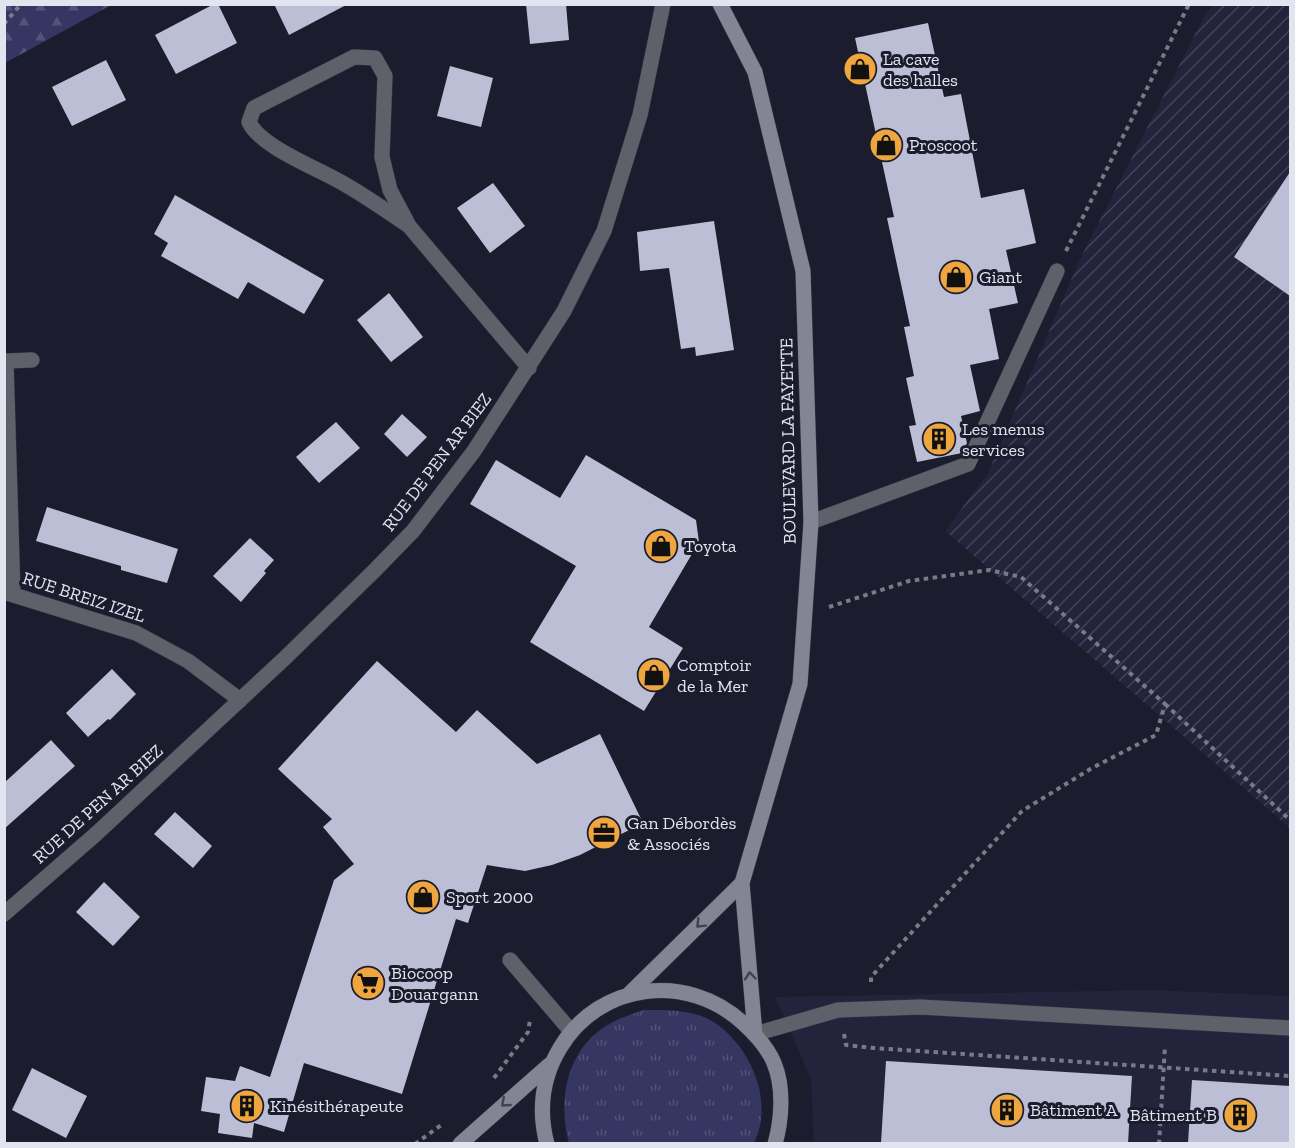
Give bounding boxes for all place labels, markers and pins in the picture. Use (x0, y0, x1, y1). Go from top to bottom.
place label: La cave des halles (883, 48, 958, 91)
shop icon: La cave des halles (842, 51, 878, 87)
shop icon: Proscoot (868, 127, 904, 163)
place label: Proscoot (909, 134, 978, 156)
shop icon: Giant (938, 259, 974, 295)
place label: Giant (979, 266, 1022, 288)
place label: Les menus services (962, 418, 1045, 461)
building icon: Les menus services (921, 421, 957, 457)
shop icon: Toyota (643, 528, 679, 564)
place label: Toyota (684, 535, 737, 557)
place label: Comptoir de la Mer (677, 654, 752, 697)
shop icon: Comptoir de la Mer (636, 657, 672, 693)
place label: Gan Débordès & Associés (627, 812, 736, 855)
office icon: Gan Débordès & Associés (586, 815, 622, 851)
shop icon: Sport 2000 (405, 879, 441, 915)
place label: Sport 2000 (446, 886, 533, 908)
place label: Biocoop Douargann (391, 962, 479, 1005)
supermarket icon: Biocoop Douargann (350, 965, 386, 1001)
building icon: Kinésithérapeute (229, 1088, 265, 1124)
building icon: Bâtiment A (989, 1092, 1025, 1128)
place label: Kinésithérapeute (270, 1095, 403, 1117)
building icon: Bâtiment B (1222, 1097, 1258, 1133)
place label: Bâtiment A (1030, 1099, 1118, 1121)
place label: Bâtiment B (1130, 1104, 1217, 1126)

